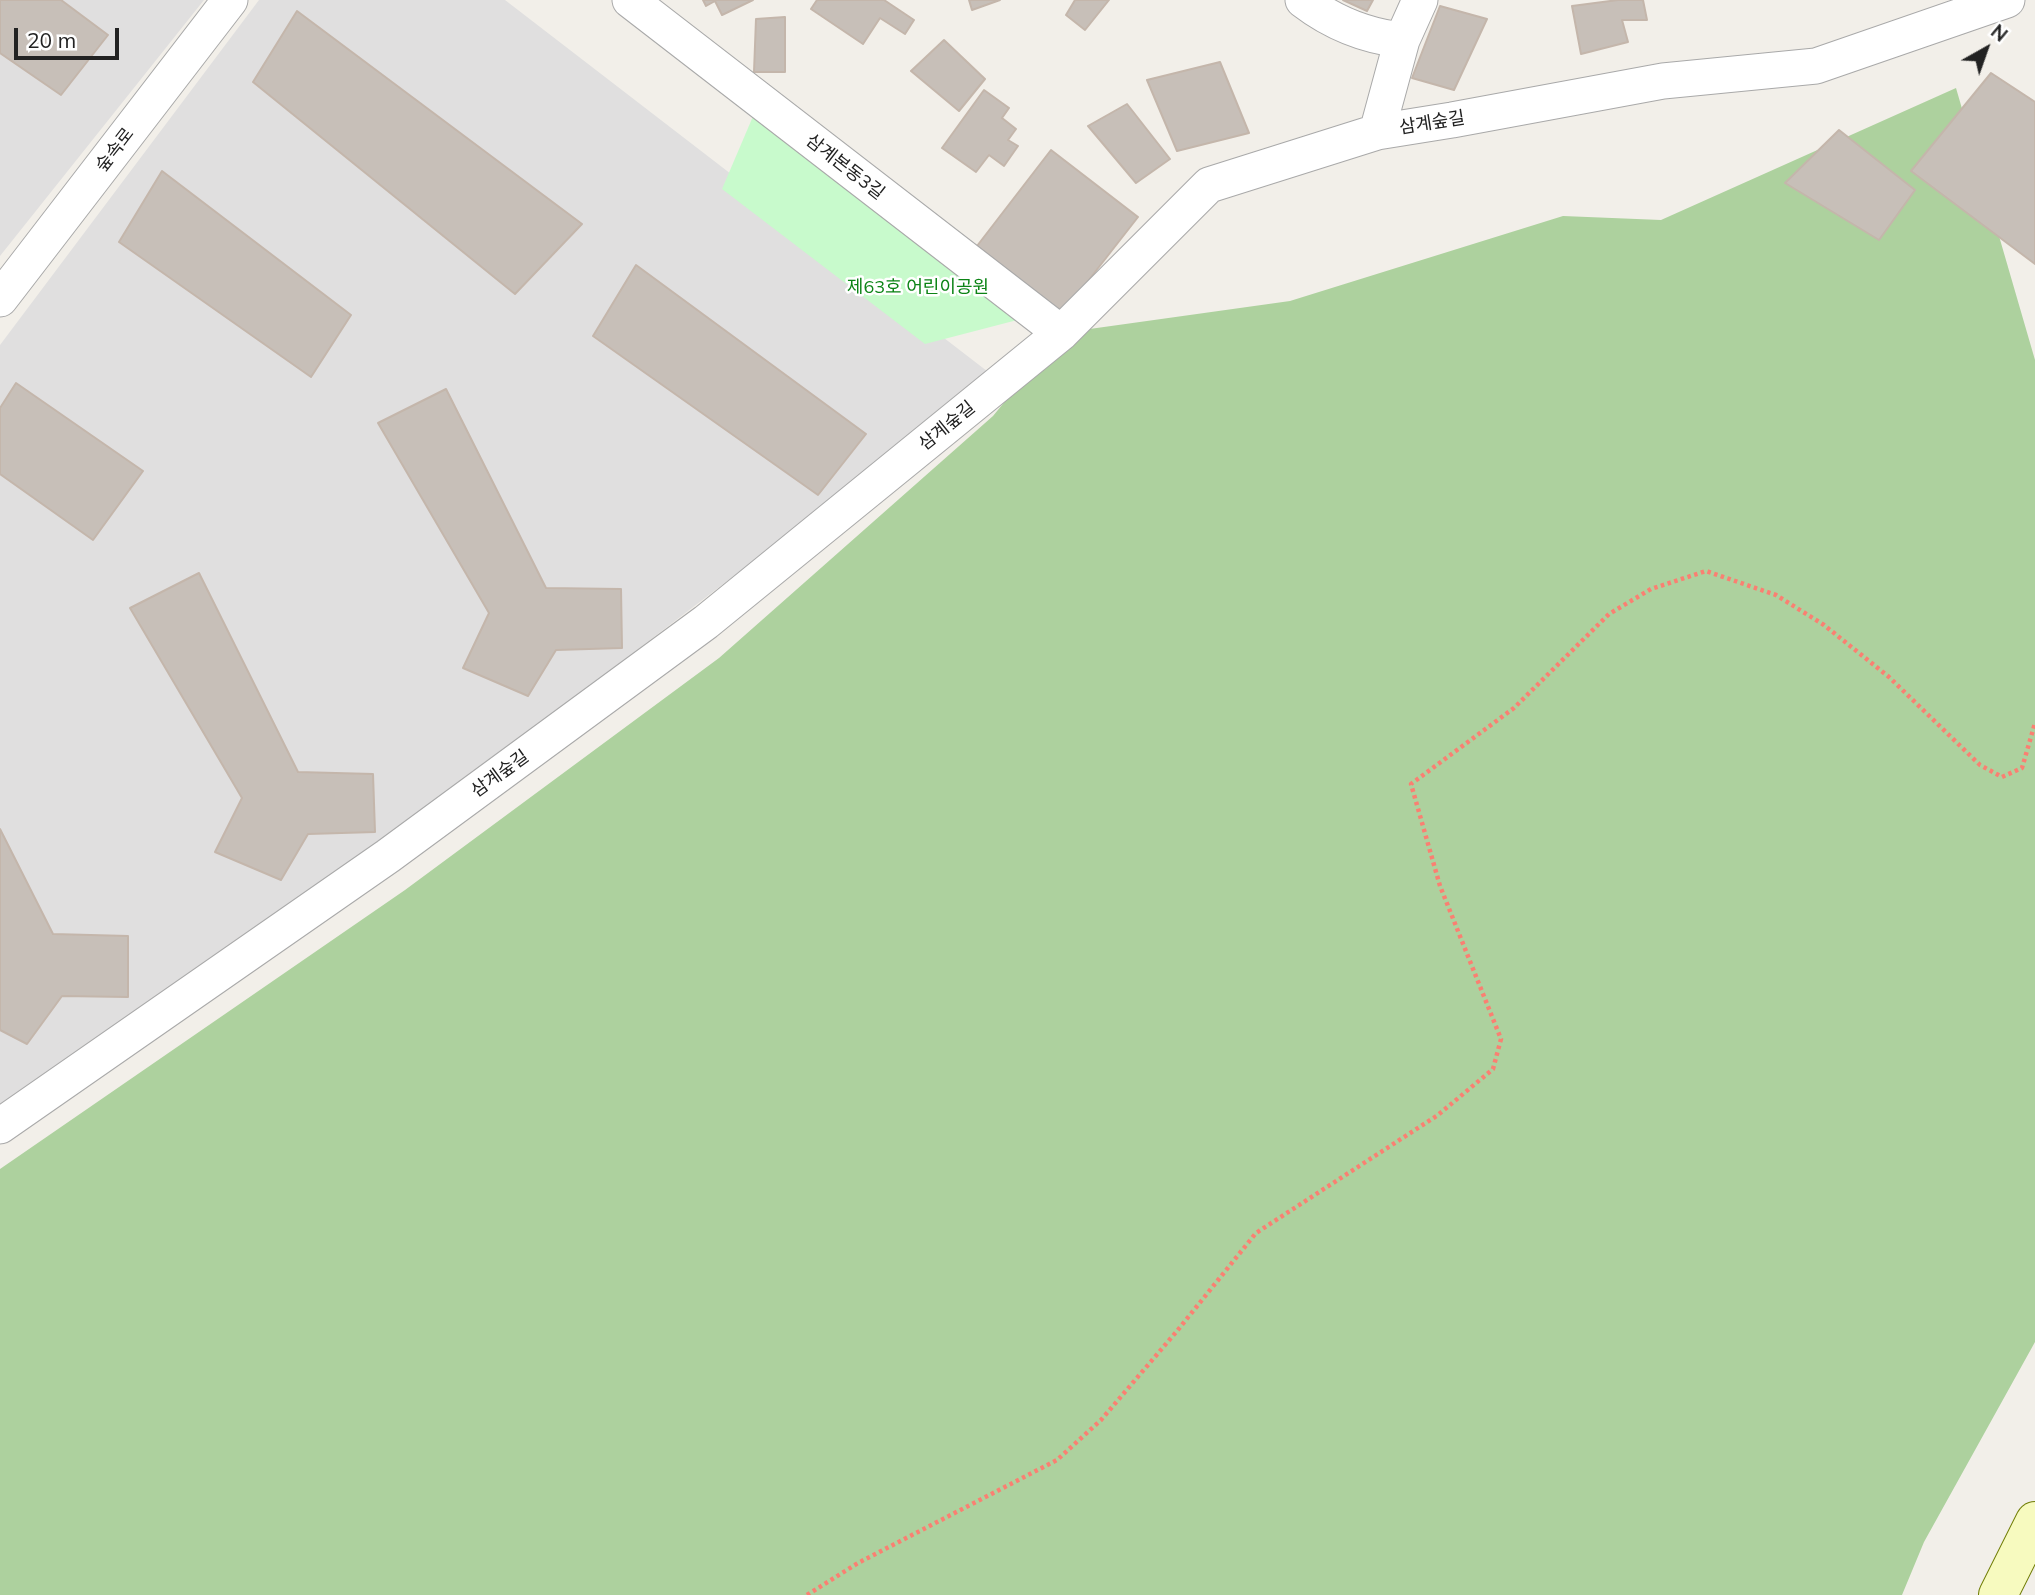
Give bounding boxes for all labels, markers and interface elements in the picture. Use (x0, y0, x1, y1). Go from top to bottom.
scale bar (18, 14, 122, 58)
north arrow (1951, 14, 2021, 84)
text: N (1986, 19, 2013, 47)
text: 20 m (27, 27, 76, 53)
street label: 삼계숲길 (1398, 107, 1466, 139)
street label: 숲속로 (91, 124, 139, 176)
street label: 삼계본동3길 (801, 130, 889, 204)
park label: 제63호 어린이공원 (847, 277, 989, 299)
street label: 삼계숲길 (914, 397, 980, 455)
street label: 삼계숲길 (467, 746, 533, 802)

